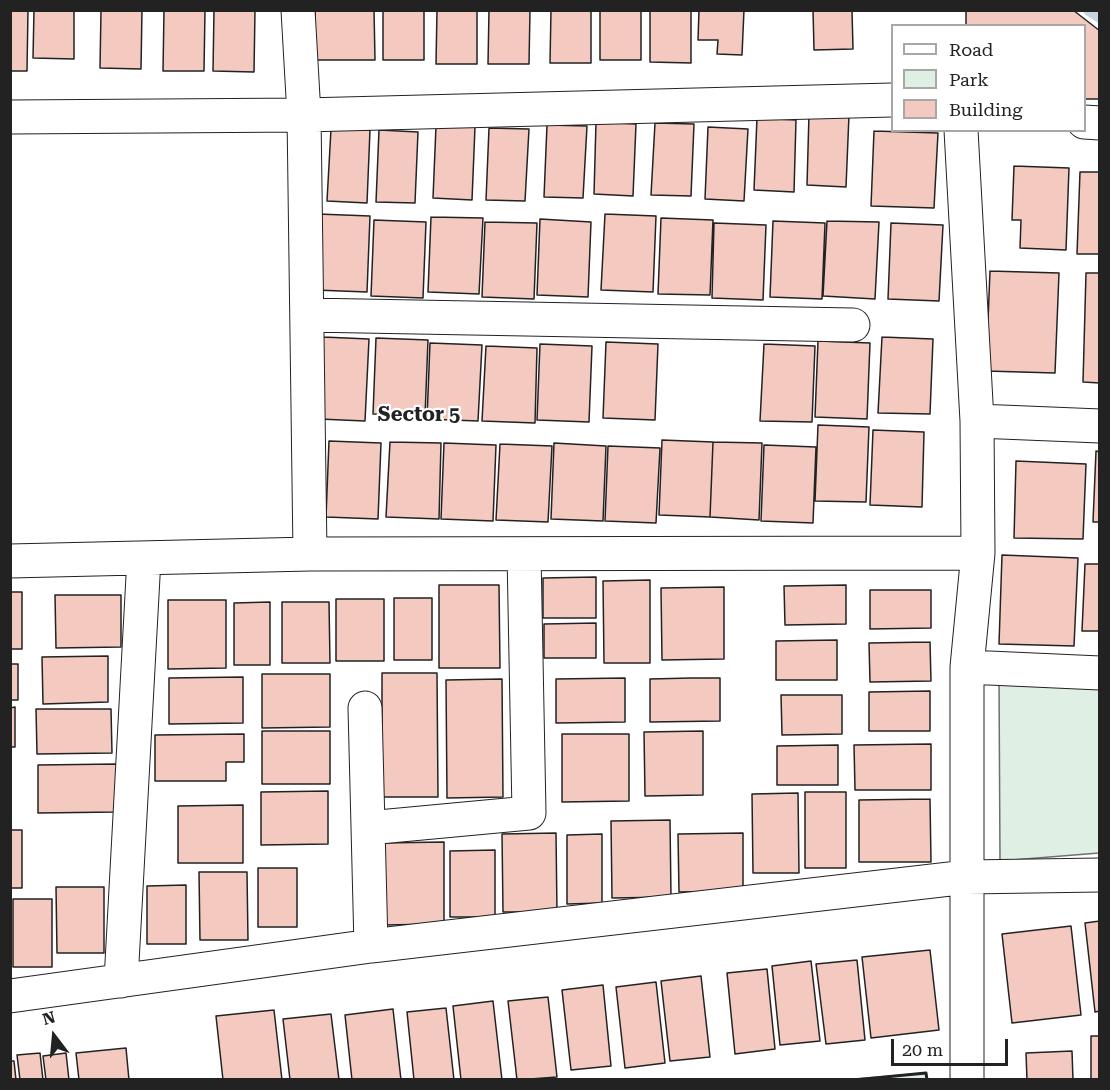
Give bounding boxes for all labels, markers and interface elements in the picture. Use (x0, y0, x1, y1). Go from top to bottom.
legend (891, 24, 1086, 132)
text: Road (949, 39, 993, 60)
text: Park (949, 69, 989, 90)
text: Building (949, 99, 1023, 120)
district label: Sector 5 (378, 403, 460, 427)
north arrow (24, 1006, 84, 1066)
text: N (40, 1007, 57, 1029)
scale bar (894, 1027, 1011, 1065)
text: 20 m (902, 1039, 943, 1060)

